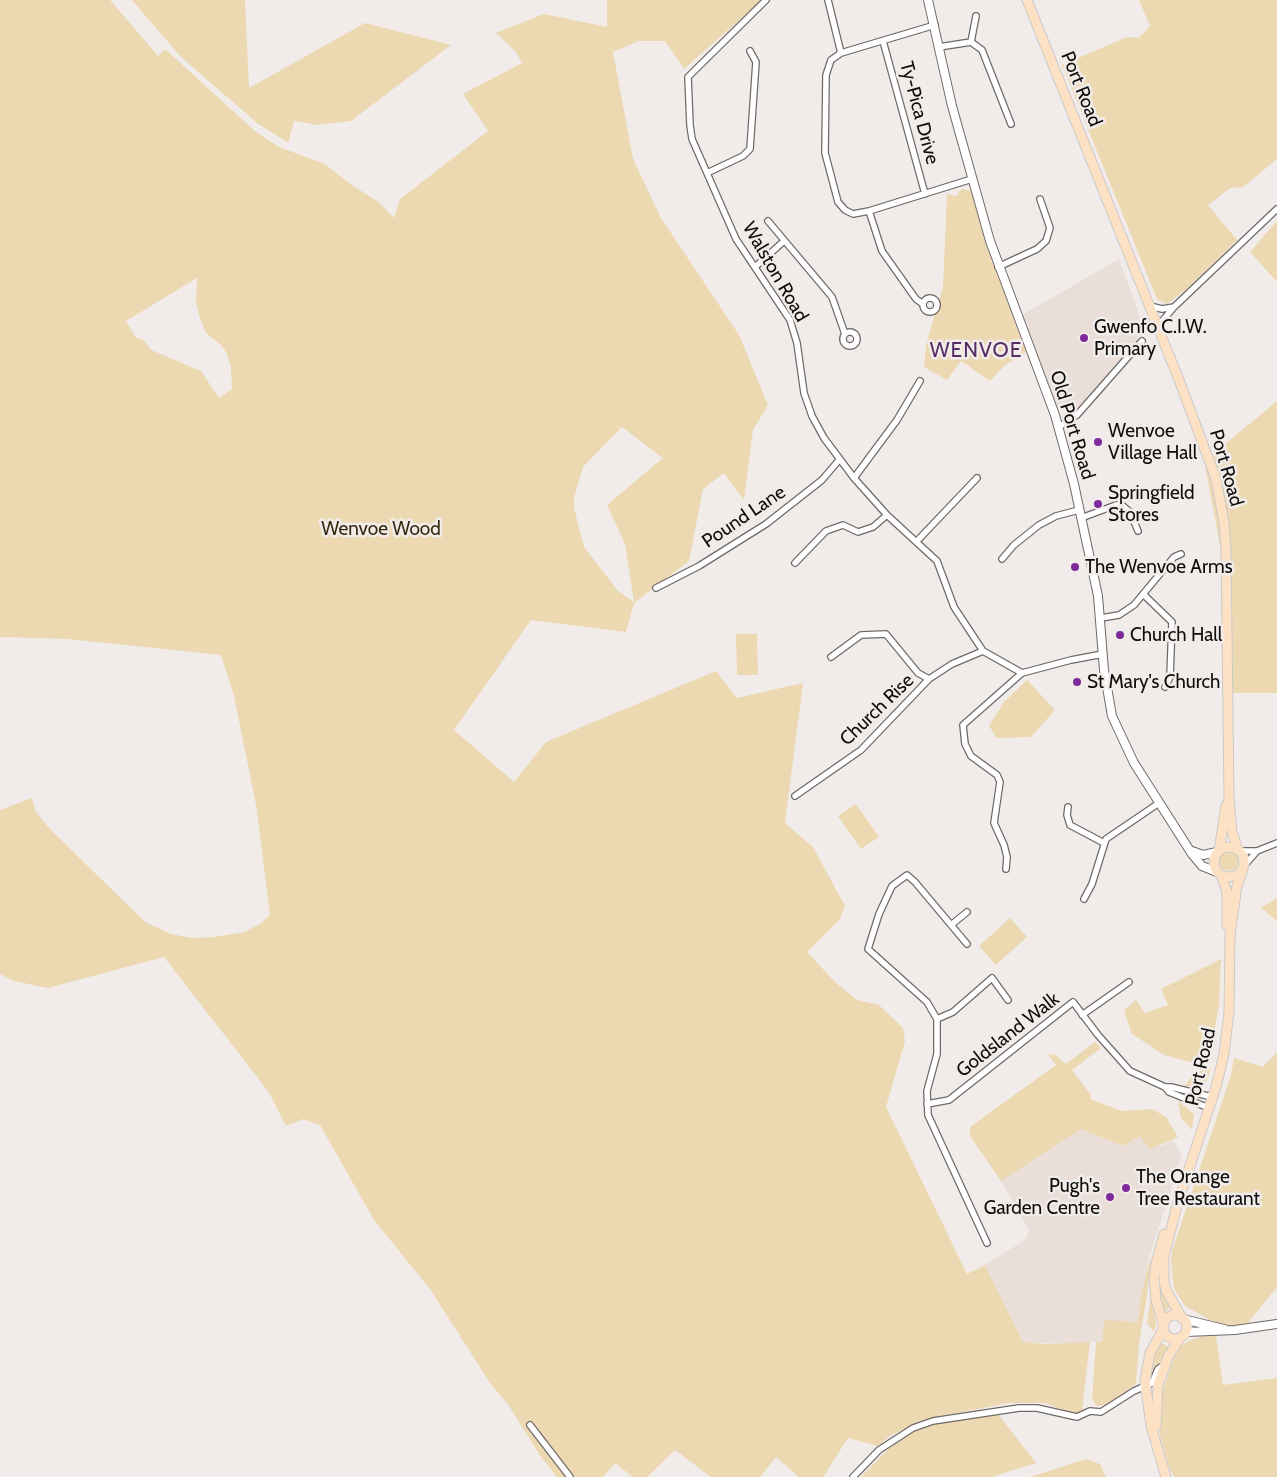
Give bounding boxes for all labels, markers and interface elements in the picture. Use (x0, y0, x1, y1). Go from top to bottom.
street label: Port Road (1056, 48, 1106, 130)
street label: Ty-Pica Drive (894, 59, 944, 167)
street label: Walston Road (737, 218, 813, 326)
place label: Gwenfo C.I.W. Primary (1094, 316, 1207, 360)
marker: Gwenfo C.I.W. Primary (1078, 332, 1090, 344)
district label: WENVOE (929, 338, 1023, 364)
street label: Old Port Road (1045, 368, 1099, 482)
place label: Wenvoe Village Hall (1108, 420, 1197, 464)
street label: Port Road (1204, 427, 1248, 509)
marker: Wenvoe Village Hall (1092, 436, 1104, 448)
street label: Pound Lane (698, 481, 790, 553)
place label: Springfield Stores (1108, 482, 1195, 526)
marker: Springfield Stores (1092, 498, 1104, 510)
park label: Wenvoe Wood (321, 518, 441, 540)
place label: The Wenvoe Arms (1085, 556, 1233, 578)
marker: The Wenvoe Arms (1069, 561, 1081, 573)
place label: Church Hall (1130, 624, 1222, 646)
marker: Church Hall (1114, 629, 1126, 641)
street label: Church Rise (835, 669, 919, 751)
place label: St Mary's Church (1087, 671, 1220, 693)
marker: St Mary's Church (1071, 676, 1083, 688)
street label: Goldsland Walk (952, 988, 1064, 1082)
street label: Port Road (1181, 1026, 1221, 1108)
place label: The Orange Tree Restaurant (1136, 1166, 1260, 1210)
place label: Pugh's Garden Centre (984, 1175, 1100, 1219)
marker: The Orange Tree Restaurant (1120, 1182, 1132, 1194)
marker: Pugh's Garden Centre (1104, 1191, 1116, 1203)

